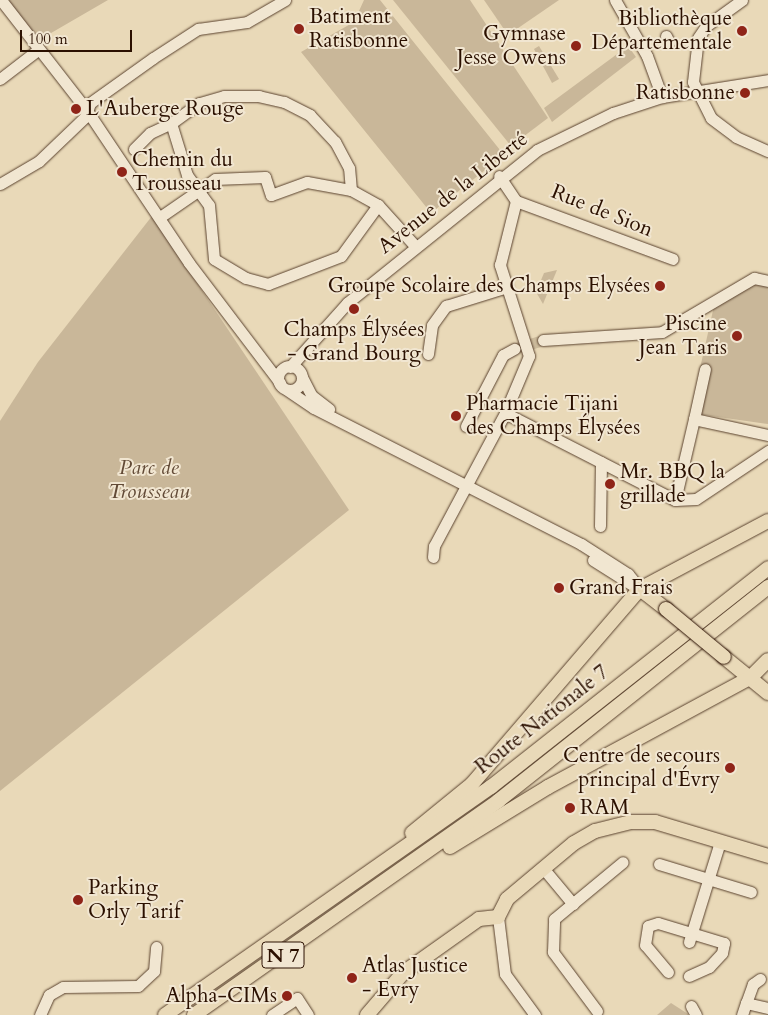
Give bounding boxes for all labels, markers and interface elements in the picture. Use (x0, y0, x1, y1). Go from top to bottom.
place label: Batiment Ratisbonne (309, 4, 408, 54)
place label: Bibliothèque Départementale (592, 6, 732, 56)
scale bar (22, 20, 135, 52)
place label: Gymnase Jesse Owens (457, 21, 566, 71)
marker: Batiment Ratisbonne (293, 23, 305, 35)
marker: Bibliothèque Départementale (736, 25, 748, 37)
text: 100 m (28, 29, 68, 49)
marker: Gymnase Jesse Owens (570, 40, 582, 52)
place label: Ratisbonne (636, 80, 735, 106)
marker: Ratisbonne (739, 87, 751, 99)
place label: L'Auberge Rouge (86, 96, 244, 122)
marker: L'Auberge Rouge (70, 103, 82, 115)
street label: Avenue de la Liberté (373, 127, 533, 259)
place label: Chemin du Trousseau (132, 147, 233, 197)
marker: Chemin du Trousseau (116, 166, 128, 178)
street label: Rue de Sion (548, 179, 656, 243)
place label: Groupe Scolaire des Champs Elysées (328, 273, 650, 299)
marker: Groupe Scolaire des Champs Elysées (654, 280, 666, 292)
marker: Champs Élysées - Grand Bourg (348, 303, 360, 315)
place label: Piscine Jean Taris (639, 311, 727, 361)
place label: Champs Élysées - Grand Bourg (284, 317, 424, 367)
marker: Piscine Jean Taris (731, 330, 743, 342)
place label: Pharmacie Tijani des Champs Élysées (466, 391, 640, 441)
marker: Pharmacie Tijani des Champs Élysées (450, 410, 462, 422)
park label: Parc de Trousseau (108, 455, 190, 505)
place label: Mr. BBQ la grillade (620, 459, 725, 509)
marker: Mr. BBQ la grillade (604, 478, 616, 490)
place label: Grand Frais (569, 575, 673, 601)
marker: Grand Frais (553, 582, 565, 594)
street label: Route Nationale 7 (470, 660, 614, 780)
place label: Centre de secours principal d'Évry (563, 743, 720, 793)
marker: Centre de secours principal d'Évry (724, 762, 736, 774)
place label: RAM (580, 795, 629, 821)
marker: RAM (564, 802, 576, 814)
place label: Parking Orly Tarif (88, 875, 180, 925)
marker: Parking Orly Tarif (72, 894, 84, 906)
road number: N 7 (260, 938, 306, 972)
place label: Atlas Justice - Evry (362, 953, 468, 1003)
marker: Atlas Justice - Evry (346, 972, 358, 984)
place label: Alpha-CIMs (166, 983, 277, 1009)
marker: Alpha-CIMs (281, 990, 293, 1002)

